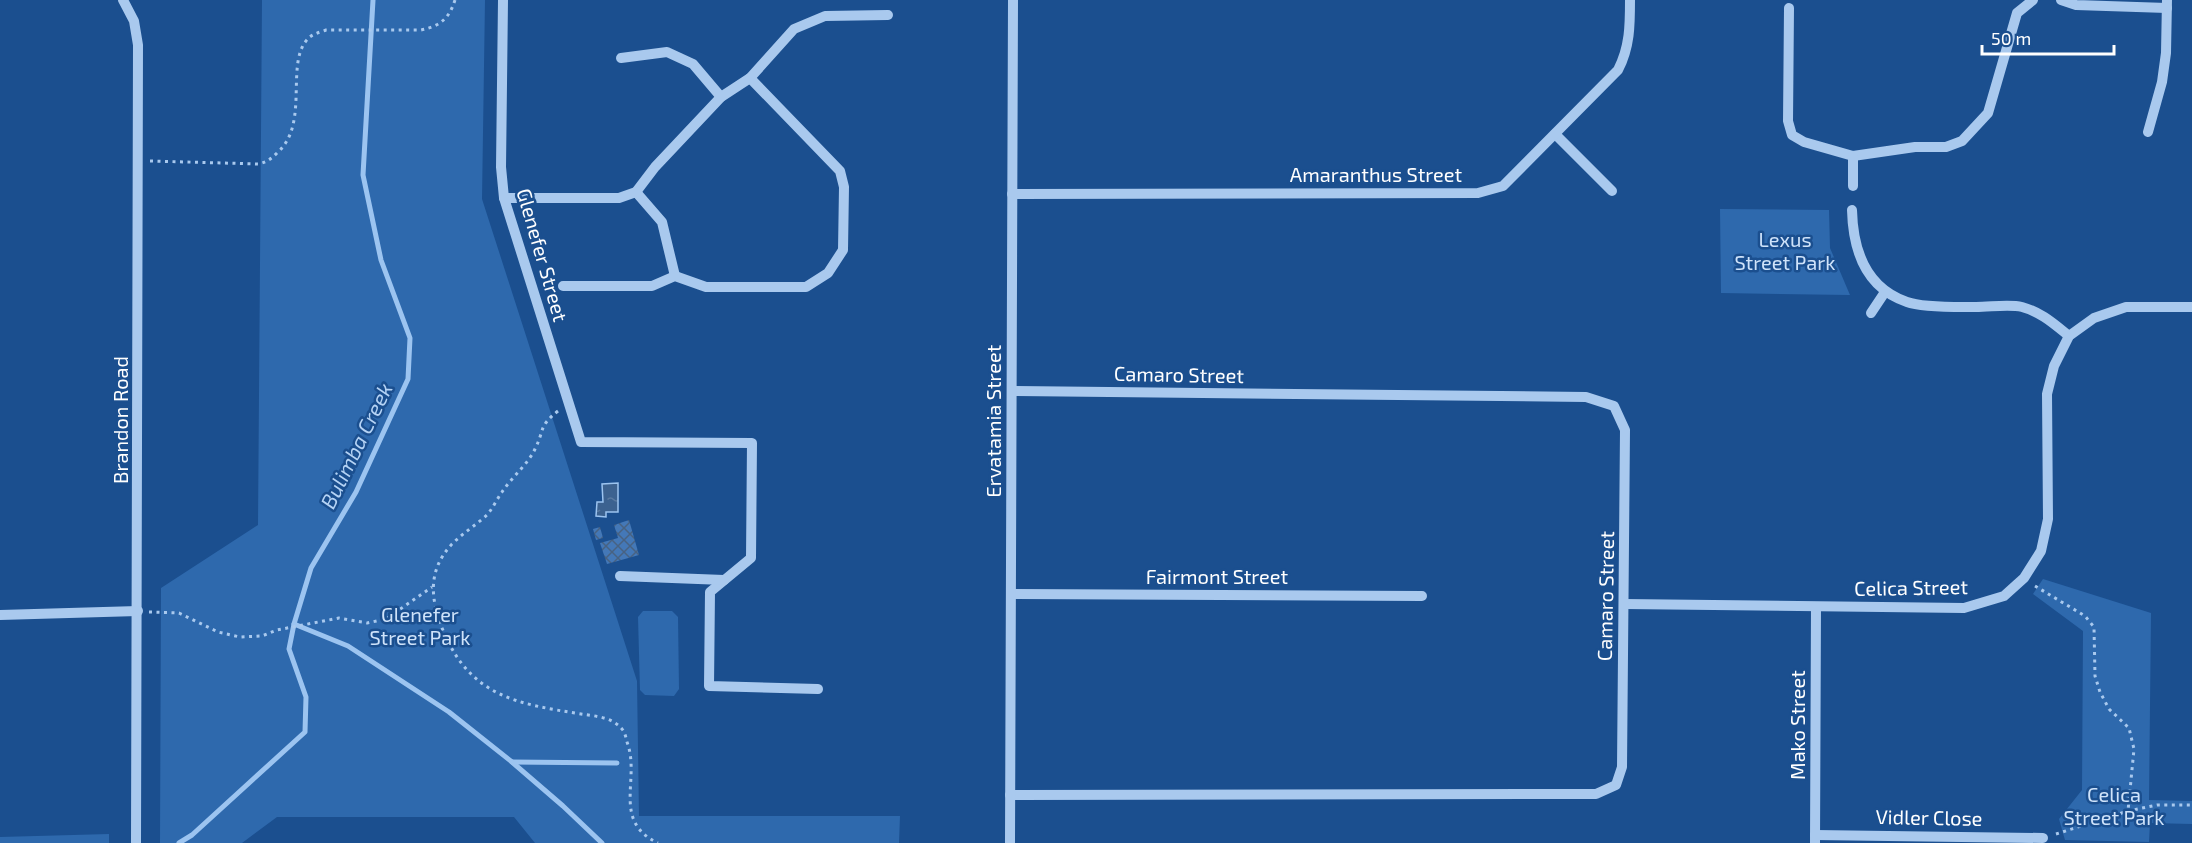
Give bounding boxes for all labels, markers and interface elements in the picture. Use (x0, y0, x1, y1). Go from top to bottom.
scale bar (1982, 18, 2114, 56)
text: 50 m (1991, 27, 2031, 49)
street label: Amaranthus Street (1290, 162, 1463, 186)
street label: Glenefer Street (512, 185, 574, 324)
park label: Lexus Street Park (1735, 227, 1835, 274)
street label: Ervatamia Street (981, 344, 1005, 497)
street label: Brandon Road (108, 356, 132, 484)
street label: Camaro Street (1114, 361, 1245, 387)
water label: Bulimba Creek (314, 378, 397, 512)
street label: Camaro Street (1592, 530, 1618, 661)
street label: Fairmont Street (1146, 564, 1289, 588)
street label: Celica Street (1854, 574, 1968, 600)
park label: Glenefer Street Park (370, 602, 470, 649)
street label: Mako Street (1785, 670, 1809, 780)
park label: Celica Street Park (2064, 782, 2164, 829)
street label: Vidler Close (1875, 804, 1983, 830)

